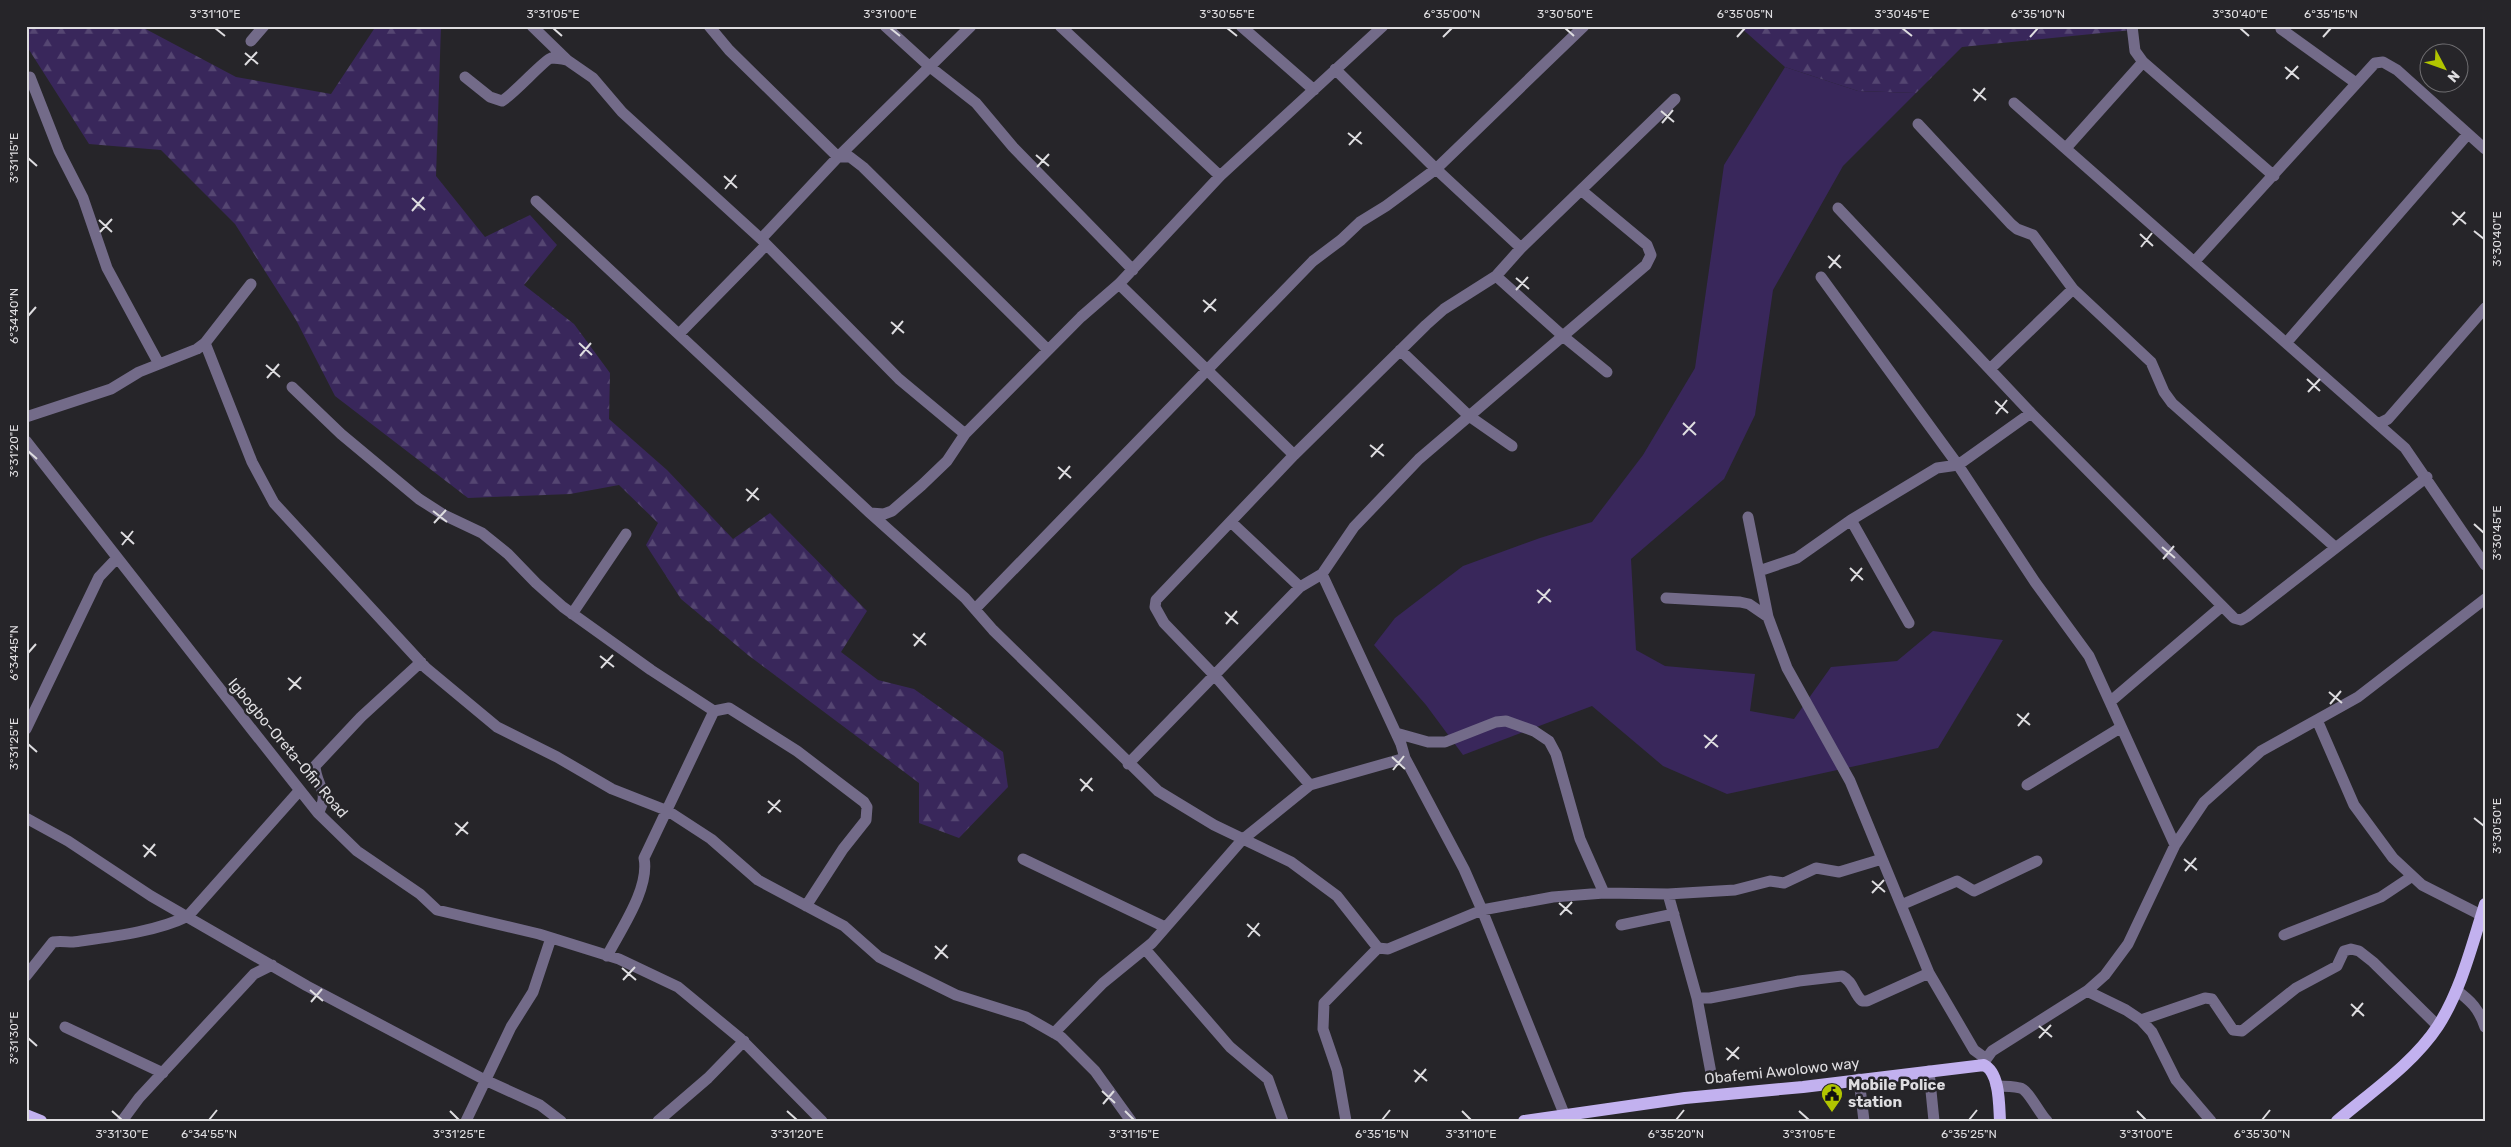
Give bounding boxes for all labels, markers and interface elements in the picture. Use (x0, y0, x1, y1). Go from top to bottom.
text: 3°31'10"E (189, 7, 241, 21)
text: 3°31'05"E (526, 7, 580, 21)
text: 3°31'00"E (863, 7, 917, 21)
text: 3°30'55"E (1199, 7, 1255, 21)
text: 6°35'00"N (1424, 7, 1480, 21)
text: 3°30'50"E (1537, 7, 1593, 21)
text: 6°35'05"N (1717, 7, 1773, 21)
text: 3°30'45"E (1874, 7, 1930, 21)
text: 6°35'10"N (2011, 7, 2065, 21)
text: 3°30'40"E (2212, 7, 2268, 21)
text: 6°35'15"N (2304, 7, 2358, 21)
north arrow (2418, 42, 2468, 92)
text: N (2444, 67, 2463, 86)
text: 3°31'15"E (7, 133, 21, 183)
text: 3°30'40"E (2490, 211, 2504, 267)
text: 6°34'40"N (7, 288, 21, 344)
text: 3°31'20"E (7, 424, 21, 478)
text: 3°30'45"E (2490, 505, 2504, 561)
text: 6°34'45"N (7, 625, 21, 681)
street label: Igbogbo-Oreta-Ofin Road (224, 675, 352, 821)
text: 3°31'25"E (7, 718, 21, 770)
text: 3°30'50"E (2490, 798, 2504, 854)
text: 3°31'30"E (7, 1011, 21, 1065)
street label: Obafemi Awolowo way (1704, 1054, 1860, 1088)
place label: Mobile Police station (1848, 1076, 1945, 1111)
public building icon: Mobile Police station (1820, 1082, 1844, 1113)
text: 3°31'30"E (95, 1127, 149, 1141)
text: 6°34'55"N (181, 1127, 237, 1141)
text: 3°31'25"E (433, 1127, 485, 1141)
text: 3°31'20"E (770, 1127, 824, 1141)
text: 3°31'15"E (1109, 1127, 1159, 1141)
text: 6°35'15"N (1355, 1127, 1409, 1141)
text: 3°31'10"E (1445, 1127, 1497, 1141)
text: 6°35'20"N (1648, 1127, 1704, 1141)
text: 3°31'05"E (1782, 1127, 1836, 1141)
text: 6°35'25"N (1941, 1127, 1997, 1141)
text: 3°31'00"E (2119, 1127, 2173, 1141)
text: 6°35'30"N (2234, 1127, 2290, 1141)

